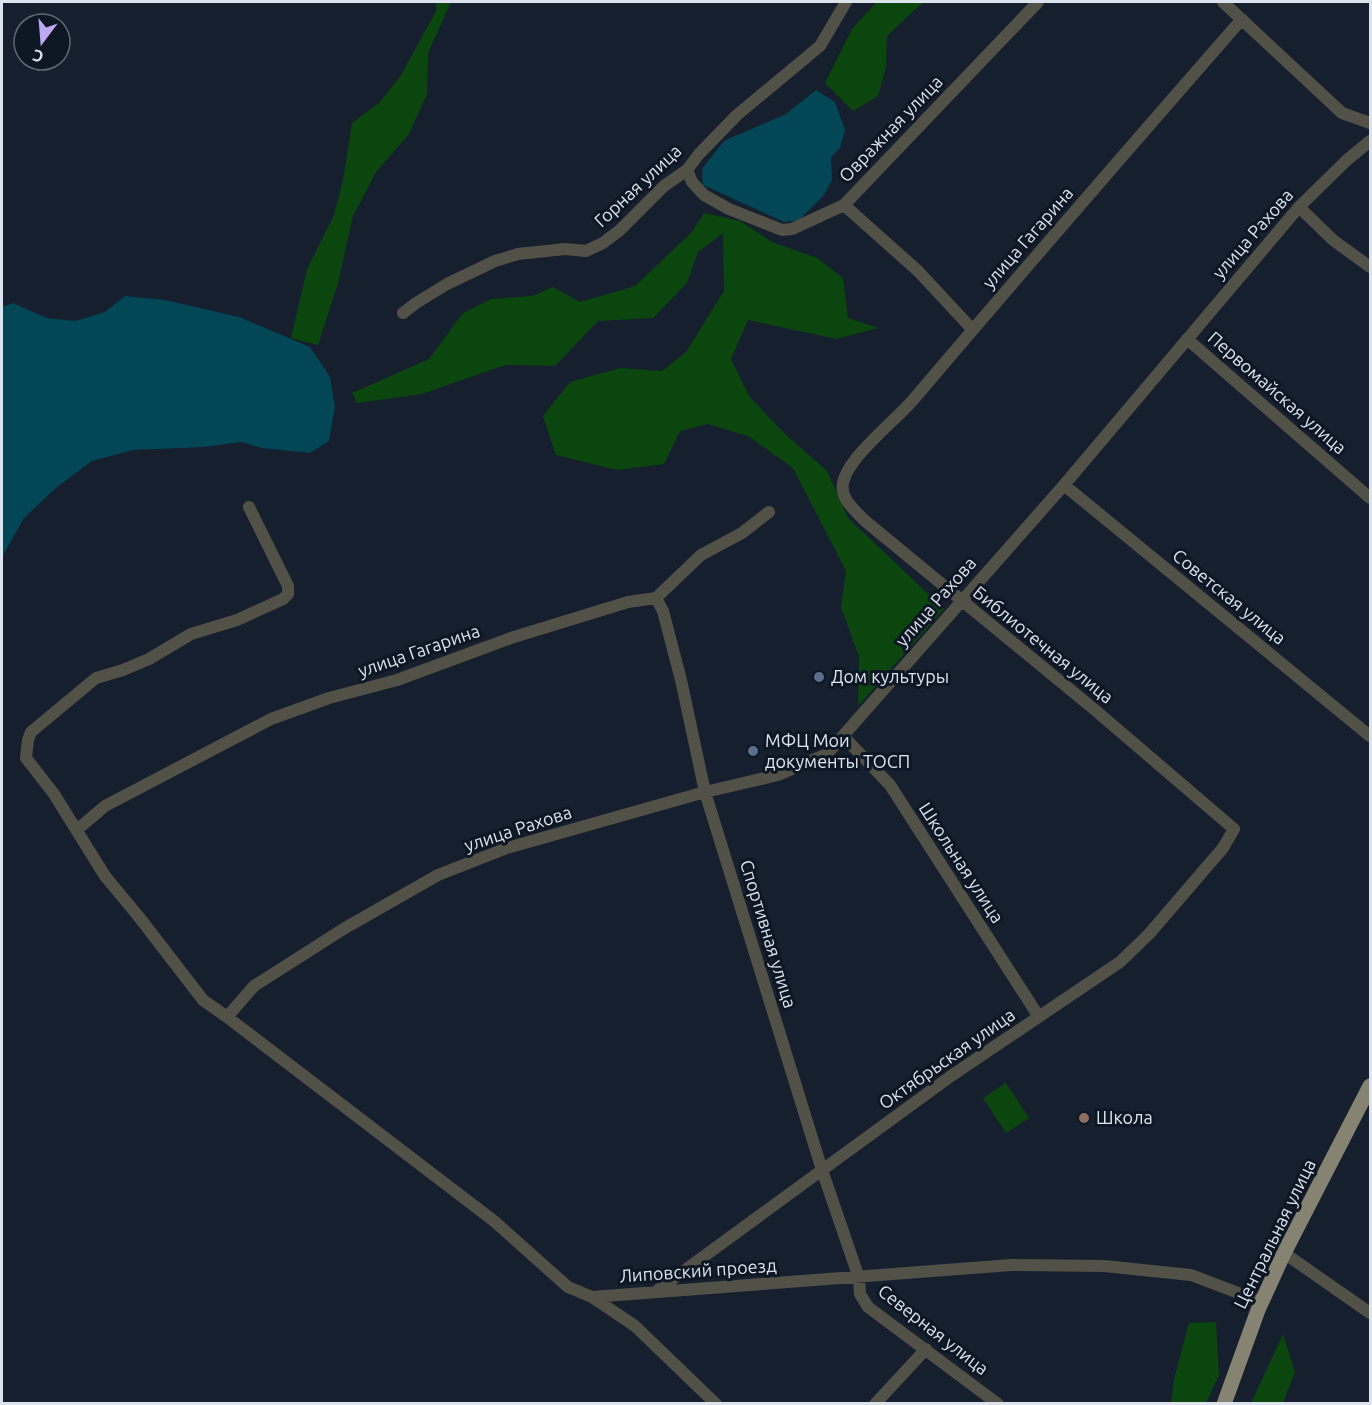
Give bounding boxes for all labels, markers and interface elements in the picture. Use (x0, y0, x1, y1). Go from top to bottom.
north arrow (12, 12, 72, 72)
text: С (30, 46, 45, 66)
street label: Овражная улица (835, 71, 946, 186)
street label: Горная улица (590, 140, 685, 230)
street label: улица Гагарина (978, 183, 1077, 292)
street label: улица Рахова (1208, 185, 1296, 282)
street label: Первомайская улица (1205, 327, 1351, 458)
street label: Советская улица (1169, 545, 1290, 648)
street label: улица Рахова (891, 553, 979, 650)
street label: Библиотечная улица (970, 582, 1118, 707)
street label: улица Гагарина (355, 620, 482, 680)
place label: Дом культуры (831, 666, 949, 686)
marker: Дом культуры (812, 670, 826, 684)
place label: МФЦ Мои документы ТОСП (765, 730, 910, 771)
marker: МФЦ Мои документы ТОСП (746, 744, 760, 758)
street label: Школьная улица (915, 798, 1008, 926)
street label: улица Рахова (461, 801, 574, 855)
street label: Спортивная улица (737, 857, 801, 1010)
street label: Октябрьская улица (875, 1004, 1018, 1113)
place label: Школа (1096, 1107, 1153, 1127)
marker: Школа (1077, 1111, 1091, 1125)
street label: Центральная улица (1229, 1156, 1319, 1311)
street label: Липовский проезд (619, 1255, 778, 1285)
street label: Северная улица (875, 1280, 993, 1378)

